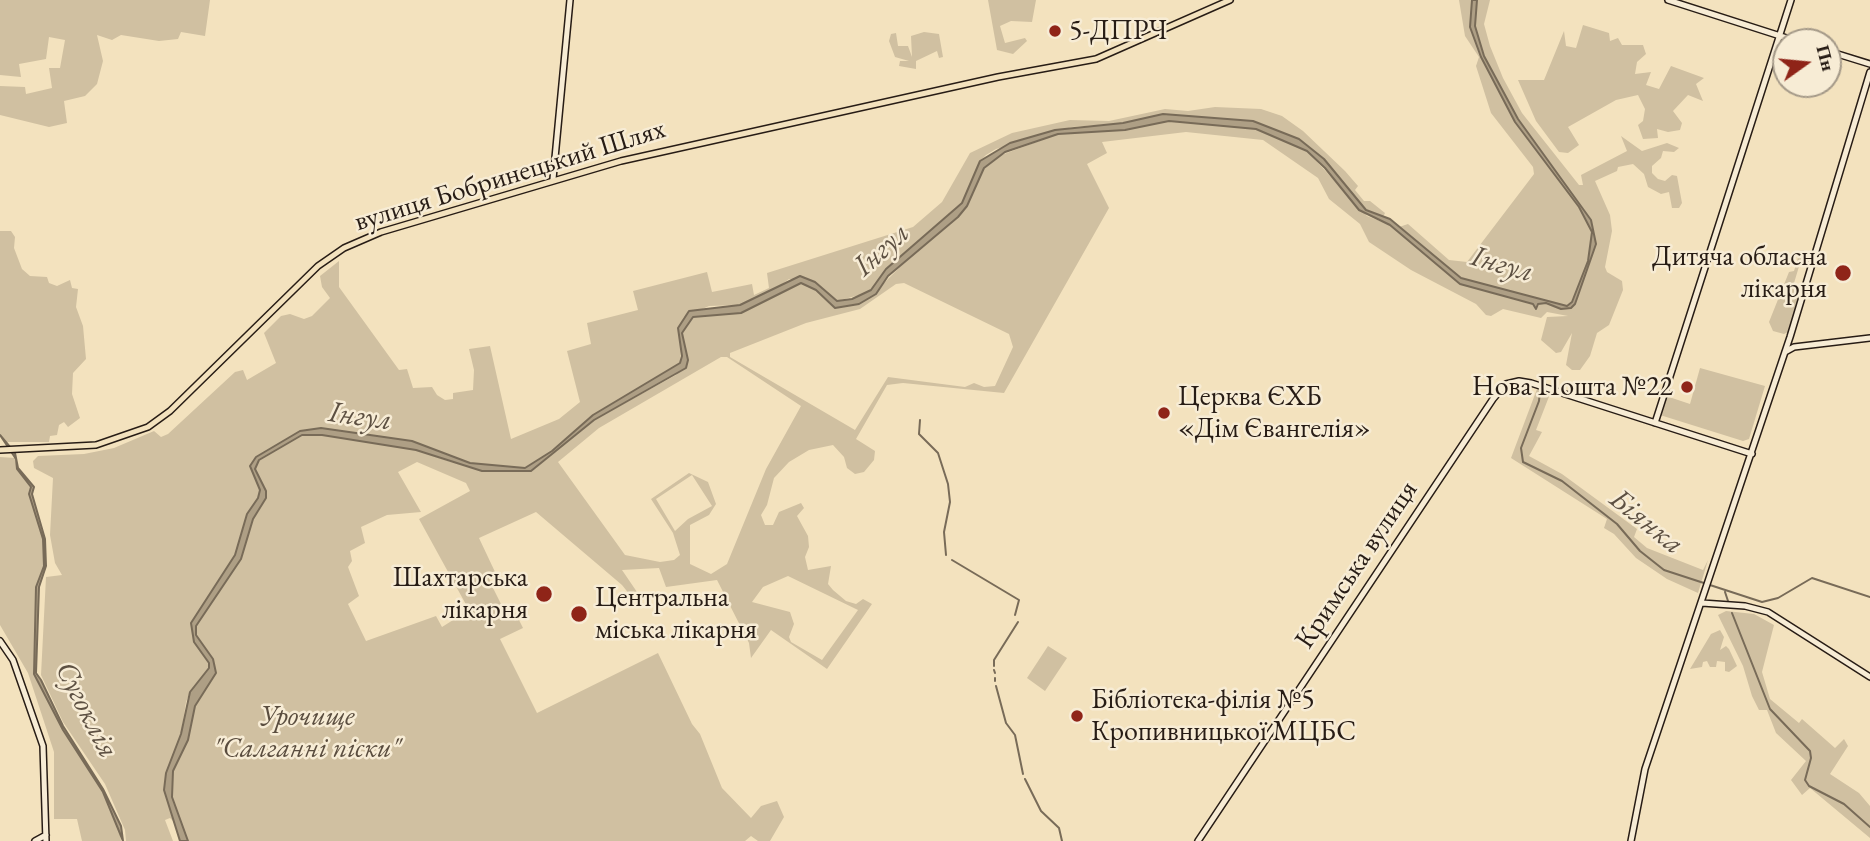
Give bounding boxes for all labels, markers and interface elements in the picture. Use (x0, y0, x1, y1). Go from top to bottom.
place label: 5-ДПРЧ (1069, 14, 1167, 48)
marker: 5-ДПРЧ (1047, 23, 1063, 39)
north arrow (1772, 28, 1842, 98)
text: Пн (1810, 42, 1841, 74)
street label: вулиця Бобринецький Шлях (351, 113, 669, 239)
water label: Інгул (846, 215, 918, 285)
water label: Інгул (1467, 239, 1537, 291)
place label: Дитяча обласна лікарня (1652, 240, 1827, 306)
marker: Дитяча обласна лікарня (1833, 263, 1853, 283)
place label: Нова Пошта №22 (1472, 370, 1673, 404)
marker: Нова Пошта №22 (1679, 379, 1695, 395)
place label: Церква ЄХБ «Дім Євангелія» (1178, 380, 1371, 446)
water label: Інгул (326, 395, 394, 439)
marker: Церква ЄХБ «Дім Євангелія» (1156, 405, 1172, 421)
street label: Кримська вулиця (1289, 475, 1425, 655)
water label: Біянка (1602, 481, 1690, 563)
place label: Шахтарська лікарня (393, 561, 528, 627)
place label: Центральна міська лікарня (595, 581, 757, 647)
marker: Шахтарська лікарня (534, 584, 554, 604)
marker: Центральна міська лікарня (569, 604, 589, 624)
water label: Сугоклія (46, 656, 126, 764)
place label: Бібліотека-філія №5 Кропивницької МЦБС (1091, 683, 1356, 749)
park label: Урочище "Салганні піски" (213, 700, 401, 766)
marker: Бібліотека-філія №5 Кропивницької МЦБС (1069, 708, 1085, 724)

